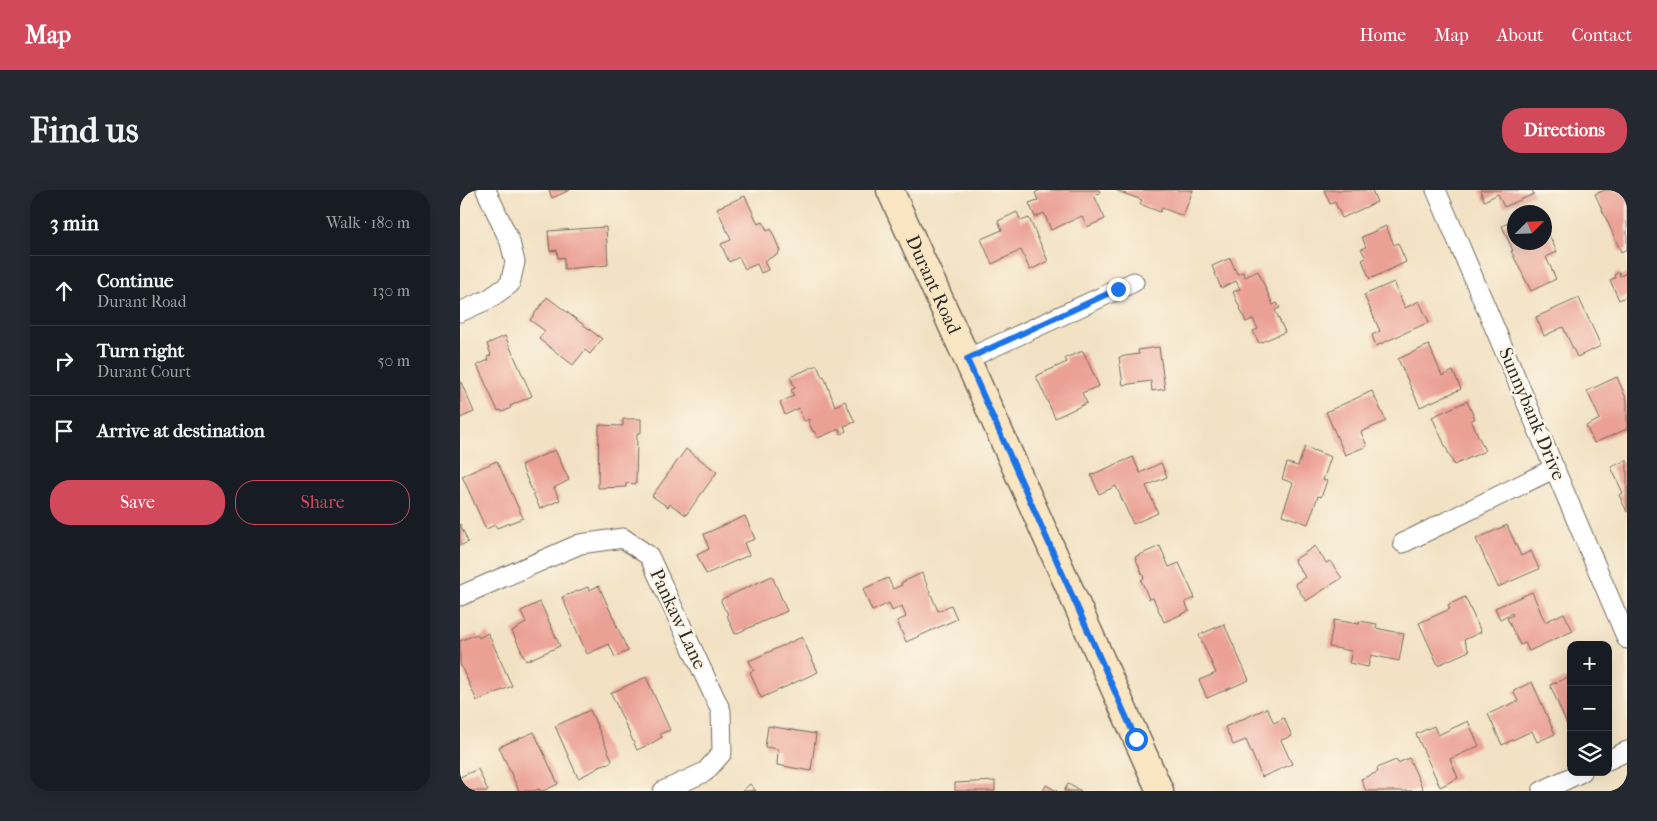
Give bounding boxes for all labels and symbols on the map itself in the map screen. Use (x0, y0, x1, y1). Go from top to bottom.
north arrow (1507, 205, 1552, 250)
street label: Durant Road (901, 232, 965, 338)
route end (1107, 278, 1130, 301)
street label: Sunnybank Drive (1494, 344, 1570, 484)
street label: Pankaw Lane (645, 565, 711, 673)
route start (1125, 728, 1148, 751)

